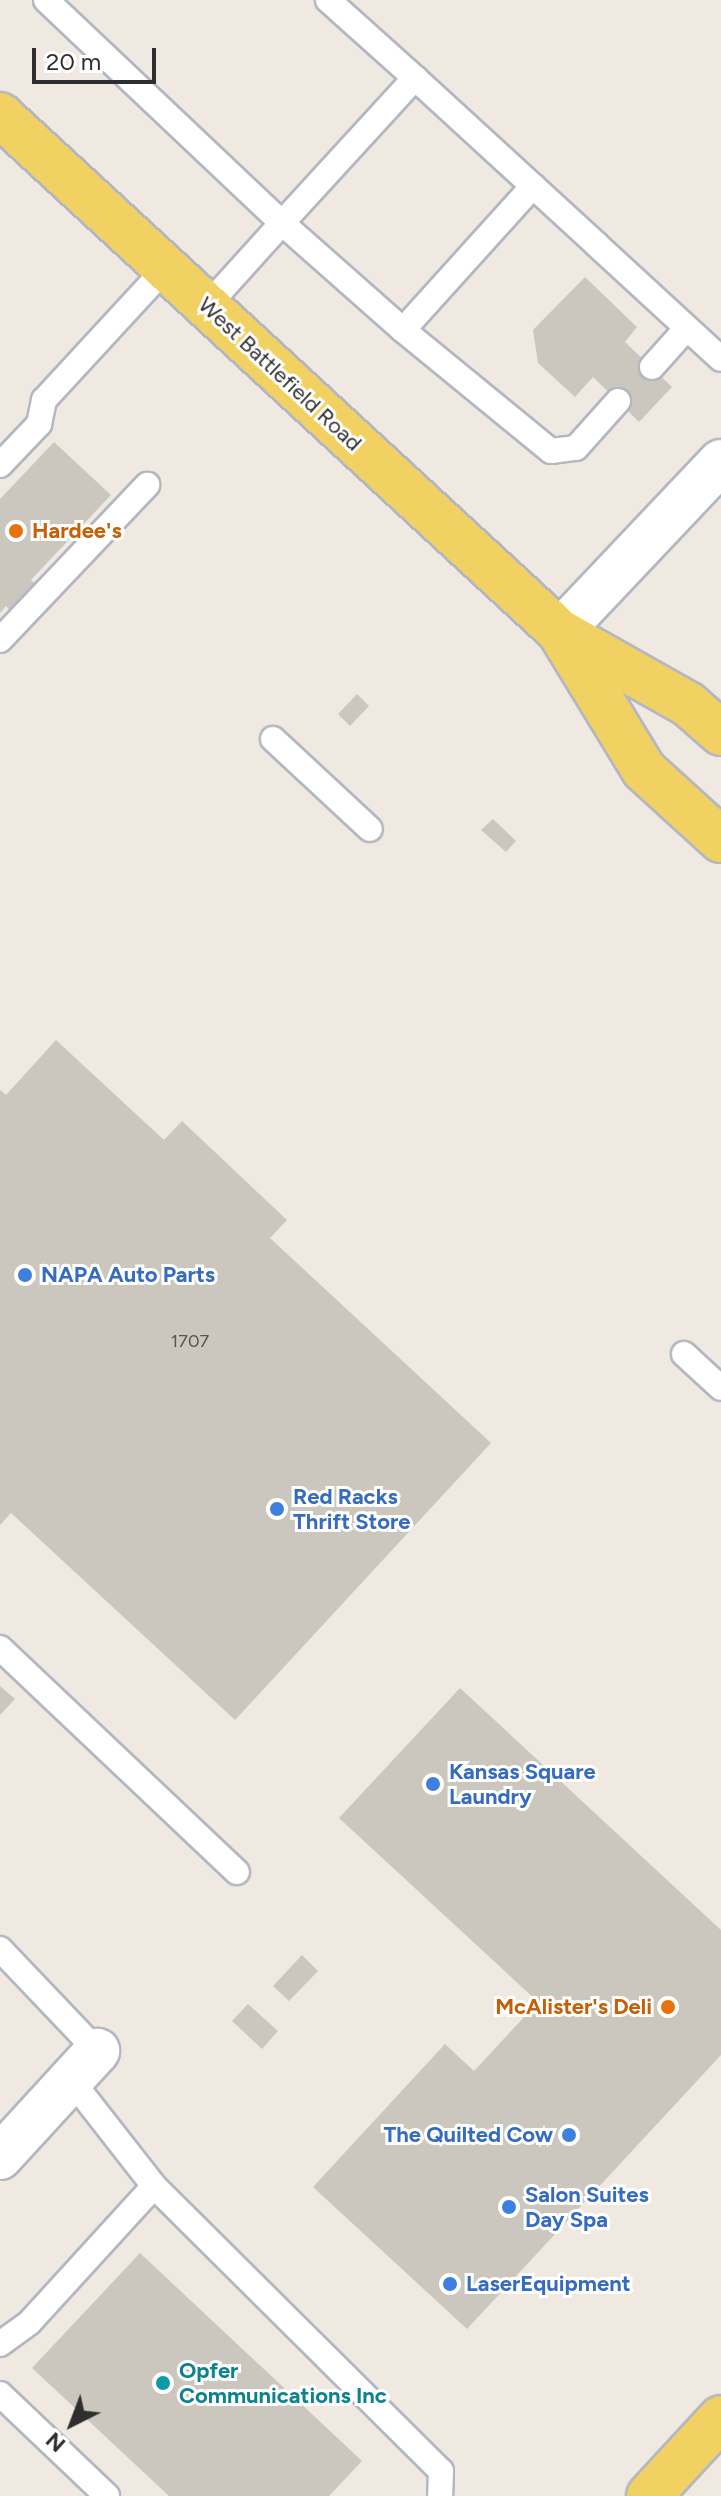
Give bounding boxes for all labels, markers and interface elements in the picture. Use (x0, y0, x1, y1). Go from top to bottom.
scale bar (36, 32, 160, 82)
text: 20 m (46, 47, 101, 76)
street label: West Battlefield Road (193, 292, 367, 456)
place label: Hardee's (32, 518, 122, 544)
marker: Hardee's (7, 522, 25, 540)
place label: NAPA Auto Parts (41, 1262, 215, 1288)
marker: NAPA Auto Parts (16, 1266, 34, 1284)
house number: 1707 (171, 1330, 209, 1352)
place label: Red Racks Thrift Store (293, 1483, 411, 1534)
marker: Red Racks Thrift Store (268, 1500, 286, 1518)
place label: Kansas Square Laundry (449, 1758, 596, 1810)
marker: Kansas Square Laundry (424, 1775, 442, 1793)
place label: McAlister's Deli (495, 1994, 652, 2020)
marker: McAlister's Deli (659, 1998, 677, 2016)
place label: The Quilted Cow (383, 2122, 553, 2148)
marker: The Quilted Cow (560, 2126, 578, 2144)
place label: Salon Suites Day Spa (525, 2181, 649, 2232)
marker: Salon Suites Day Spa (500, 2198, 518, 2216)
place label: LaserEquipment (466, 2271, 630, 2297)
marker: LaserEquipment (441, 2275, 459, 2293)
place label: Opfer Communications Inc (179, 2357, 387, 2408)
marker: Opfer Communications Inc (154, 2374, 172, 2392)
north arrow (32, 2384, 112, 2464)
text: N (40, 2426, 71, 2458)

